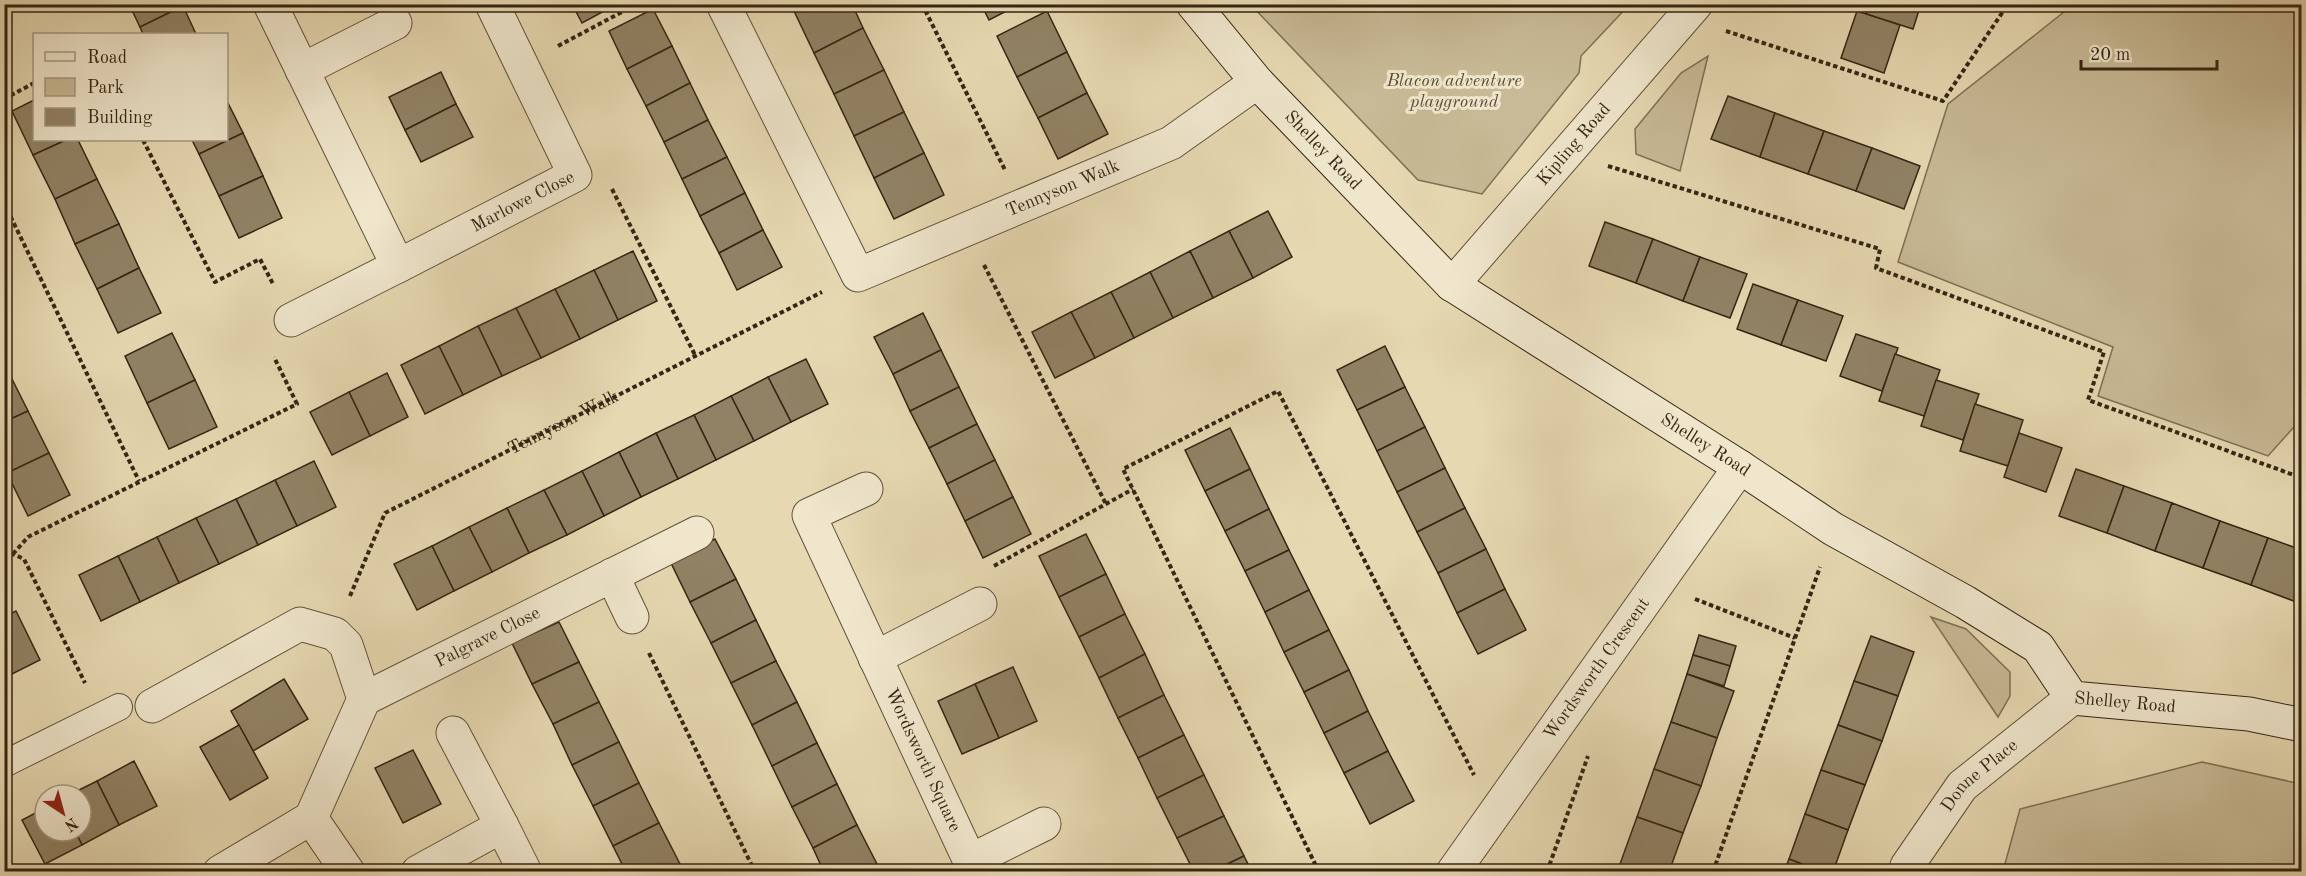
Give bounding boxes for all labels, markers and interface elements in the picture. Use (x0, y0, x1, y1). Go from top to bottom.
legend (33, 33, 228, 141)
scale bar (2081, 33, 2218, 71)
text: 20 m (2090, 46, 2130, 64)
text: Road (87, 49, 127, 67)
park label: Blacon adventure playground (1385, 72, 1522, 111)
text: Park (87, 79, 124, 97)
street label: Kipling Road (1534, 100, 1614, 189)
street label: Shelley Road (1281, 108, 1365, 194)
text: Building (87, 109, 153, 127)
street label: Tennyson Walk (1003, 157, 1122, 221)
street label: Marlowe Close (468, 168, 577, 236)
street label: Tennyson Walk (505, 387, 622, 458)
street label: Shelley Road (1657, 410, 1753, 480)
street label: Wordsworth Crescent (1541, 595, 1653, 743)
street label: Palgrave Close (432, 604, 543, 671)
street label: Wordsworth Square (882, 686, 964, 835)
street label: Shelley Road (2073, 689, 2177, 716)
street label: Donne Place (1938, 736, 2021, 815)
north arrow (33, 783, 93, 843)
text: N (60, 813, 80, 834)

